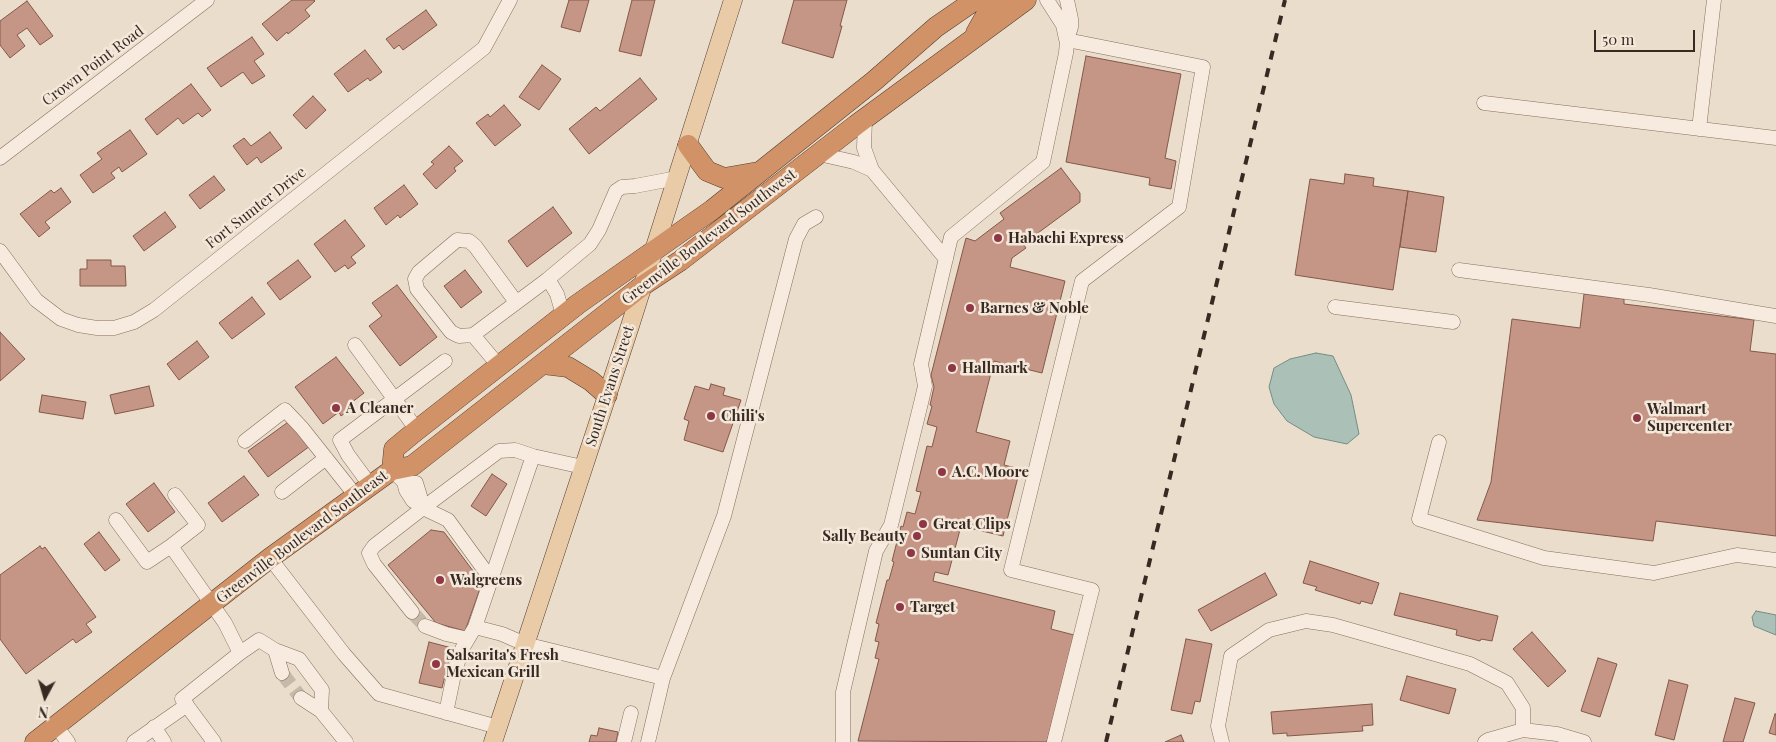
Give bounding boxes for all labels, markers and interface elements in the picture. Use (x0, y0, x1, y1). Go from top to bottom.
scale bar (1596, 20, 1697, 52)
street label: Crown Point Road (39, 22, 147, 110)
text: 50 m (1602, 29, 1634, 49)
street label: Fort Sumter Drive (202, 163, 310, 253)
street label: Greenville Boulevard Southwest (618, 165, 800, 309)
place label: Habachi Express (1008, 229, 1124, 247)
marker: Habachi Express (992, 232, 1004, 244)
place label: Barnes & Noble (980, 299, 1089, 317)
marker: Barnes & Noble (964, 302, 976, 314)
street label: South Evans Street (582, 323, 638, 449)
place label: Hallmark (962, 359, 1028, 377)
marker: Hallmark (946, 362, 958, 374)
place label: A Cleaner (346, 399, 414, 417)
place label: Walmart Supercenter (1647, 400, 1732, 435)
marker: A Cleaner (330, 402, 342, 414)
place label: Chili's (721, 407, 765, 425)
marker: Chili's (705, 410, 717, 422)
marker: Walmart Supercenter (1631, 412, 1643, 424)
place label: A.C. Moore (952, 463, 1029, 481)
marker: A.C. Moore (936, 466, 948, 478)
street label: Greenville Boulevard Southeast (213, 467, 391, 607)
place label: Great Clips (933, 515, 1011, 533)
marker: Great Clips (917, 518, 929, 530)
place label: Sally Beauty (822, 527, 907, 545)
marker: Sally Beauty (911, 530, 923, 542)
place label: Suntan City (921, 544, 1002, 562)
marker: Suntan City (905, 547, 917, 559)
place label: Walgreens (450, 571, 522, 589)
marker: Walgreens (434, 574, 446, 586)
place label: Target (910, 598, 955, 616)
marker: Target (894, 601, 906, 613)
place label: Salsarita's Fresh Mexican Grill (446, 646, 559, 681)
marker: Salsarita's Fresh Mexican Grill (430, 658, 442, 670)
north arrow (20, 672, 70, 722)
text: N (37, 702, 49, 722)

